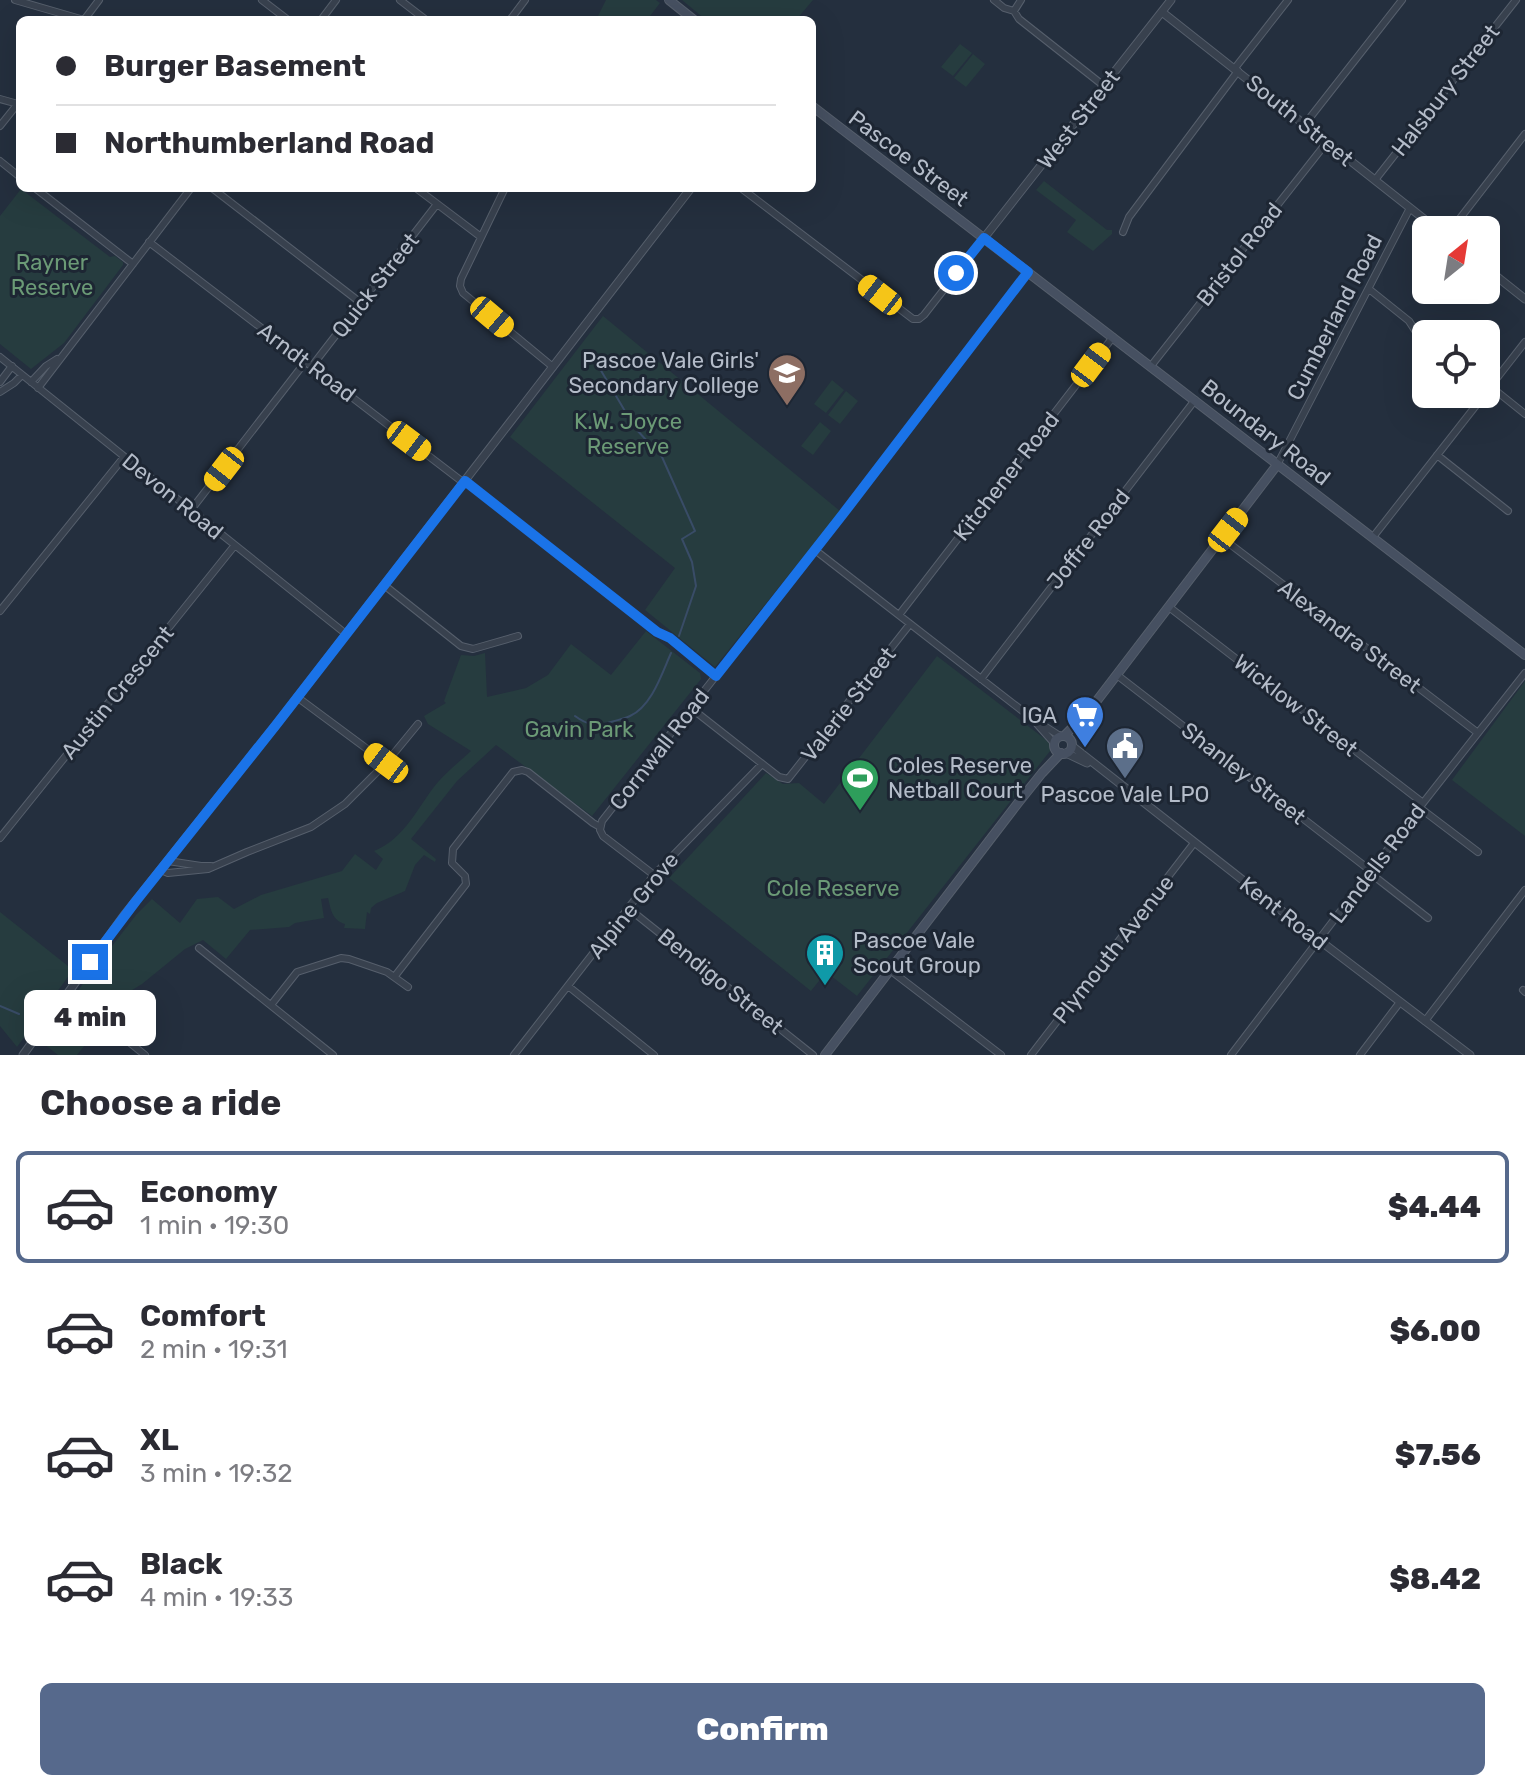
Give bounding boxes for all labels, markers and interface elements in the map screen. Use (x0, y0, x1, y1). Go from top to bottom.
street label: Halsbury Street (1386, 19, 1505, 162)
text: Burger Basement (104, 48, 366, 84)
street label: West Street (1031, 64, 1126, 174)
street label: South Street (1240, 69, 1359, 172)
street label: Pascoe Street (843, 104, 974, 213)
text: Northumberland Road (104, 125, 435, 161)
street label: Bristol Road (1191, 197, 1288, 311)
north arrow (1412, 216, 1500, 304)
map controls (1412, 216, 1500, 408)
street label: Quick Street (326, 227, 425, 343)
street label: Cumberland Road (1281, 230, 1388, 405)
park label: Rayner Reserve (11, 249, 93, 301)
route start (938, 255, 974, 291)
car (854, 271, 906, 319)
car (466, 292, 518, 342)
street label: Arndt Road (252, 317, 361, 408)
button: locate (1412, 320, 1500, 408)
car (1067, 339, 1115, 391)
place label: Pascoe Vale Girls' Secondary College (569, 347, 759, 399)
school or university icon: Pascoe Vale Girls' Secondary College (766, 352, 808, 407)
street label: Boundary Road (1196, 374, 1336, 491)
street label: Kitchener Road (948, 407, 1065, 546)
park label: K.W. Joyce Reserve (574, 408, 682, 460)
car (383, 417, 435, 465)
car (200, 443, 248, 495)
street label: Devon Road (117, 447, 229, 545)
street label: Joffre Road (1041, 484, 1136, 595)
car (1204, 504, 1252, 556)
street label: Alexandra Street (1273, 574, 1427, 699)
street label: Austin Crescent (55, 620, 180, 765)
street label: Valerie Street (795, 641, 902, 767)
street label: Wicklow Street (1228, 648, 1364, 763)
street label: Cornwall Road (604, 683, 715, 815)
supermarket icon: IGA (1064, 694, 1106, 749)
place label: IGA (1022, 702, 1057, 729)
park label: Gavin Park (525, 716, 634, 743)
street label: Shanley Street (1176, 716, 1312, 831)
public building icon: Pascoe Vale LPO (1104, 725, 1146, 780)
car (360, 739, 412, 787)
place label: Coles Reserve Netball Court (888, 752, 1032, 804)
sports icon: Coles Reserve Netball Court (839, 757, 881, 812)
place label: Pascoe Vale LPO (1041, 781, 1209, 808)
street label: Landells Road (1324, 798, 1431, 928)
street label: Alpine Grove (582, 847, 684, 964)
street label: Plymouth Avenue (1047, 870, 1180, 1029)
street label: Kent Road (1234, 871, 1333, 956)
park label: Cole Reserve (767, 875, 899, 902)
street label: Bendigo Street (653, 923, 789, 1040)
place label: Pascoe Vale Scout Group (853, 927, 981, 979)
building icon: Pascoe Vale Scout Group (804, 932, 846, 987)
route end (72, 944, 108, 980)
callout: 4 min (24, 990, 156, 1046)
text: 4 min (54, 1002, 126, 1033)
text: Choose a ride (40, 1081, 281, 1124)
icon: car (44, 1171, 116, 1243)
text: Economy (140, 1174, 278, 1210)
text: $4.44 (1388, 1189, 1481, 1225)
text: 1 min · 19:30 (140, 1210, 289, 1241)
icon: car (44, 1295, 116, 1367)
text: Comfort (140, 1298, 266, 1334)
text: $6.00 (1389, 1313, 1481, 1349)
text: 2 min · 19:31 (140, 1334, 288, 1365)
icon: car (44, 1419, 116, 1491)
text: XL (140, 1422, 179, 1458)
text: $7.56 (1395, 1437, 1481, 1473)
text: 3 min · 19:32 (140, 1458, 293, 1489)
icon: car (44, 1543, 116, 1615)
text: Black (140, 1546, 223, 1582)
text: $8.42 (1389, 1561, 1481, 1597)
text: 4 min · 19:33 (140, 1582, 293, 1613)
button: Confirm (40, 1683, 1485, 1775)

